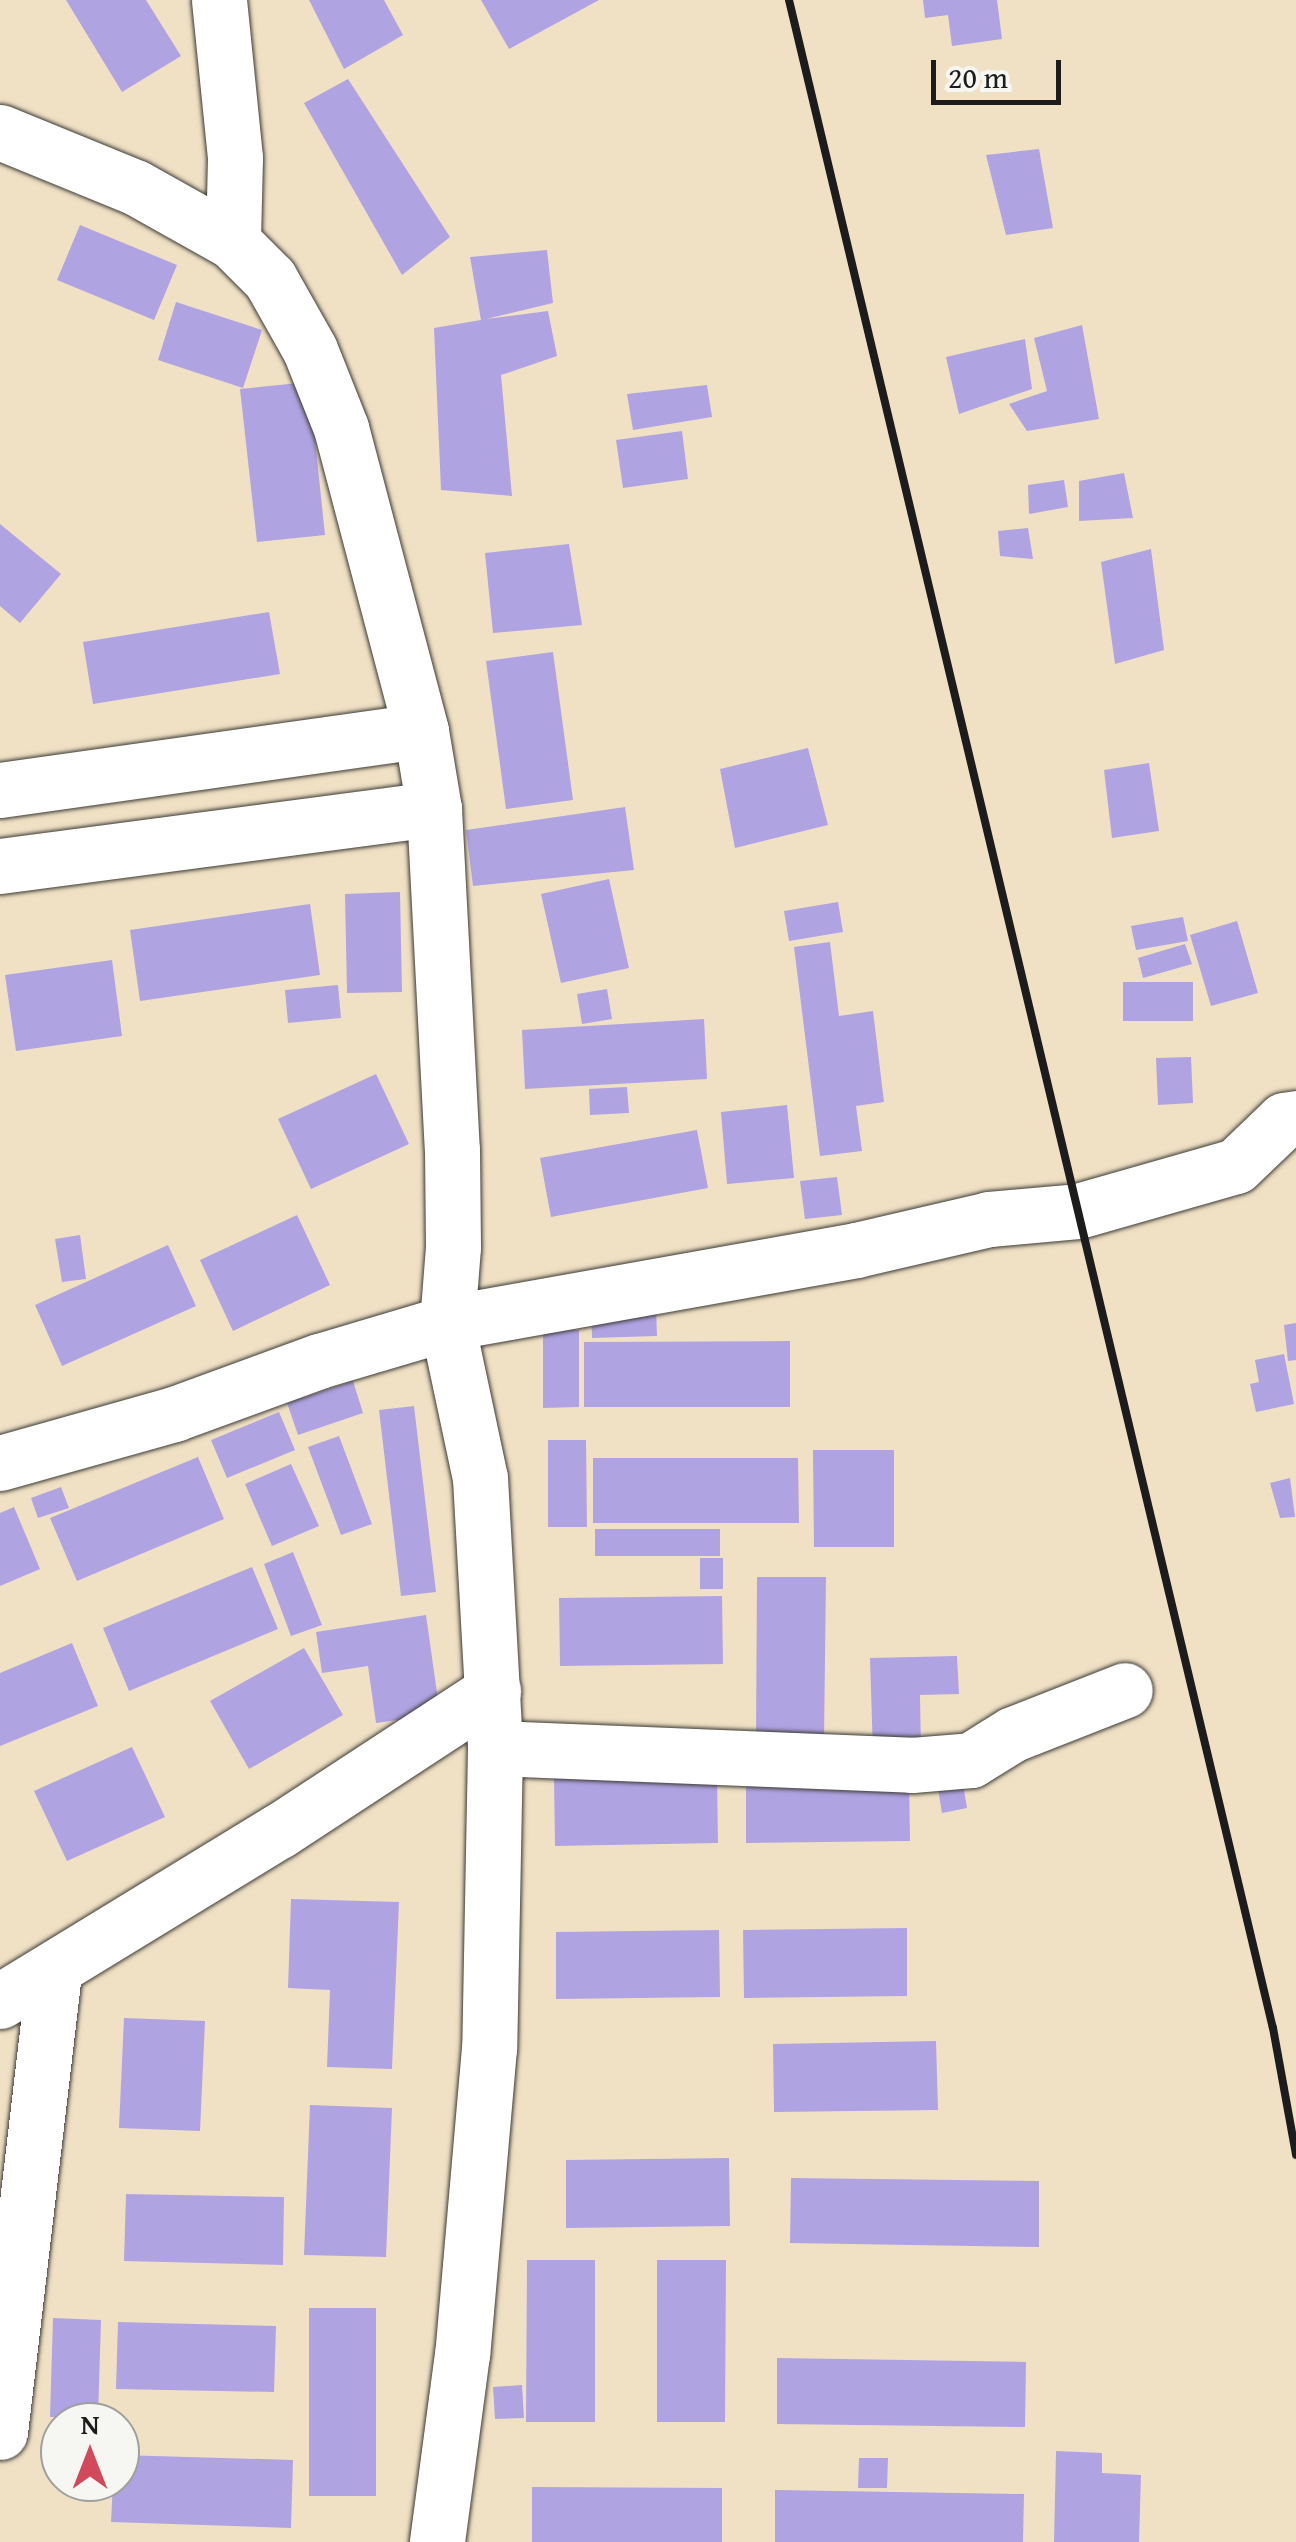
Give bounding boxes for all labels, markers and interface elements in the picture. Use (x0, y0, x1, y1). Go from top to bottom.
scale bar (936, 40, 1066, 102)
text: 20 m (948, 55, 1008, 99)
north arrow (40, 2402, 140, 2502)
text: N (81, 2403, 99, 2444)

